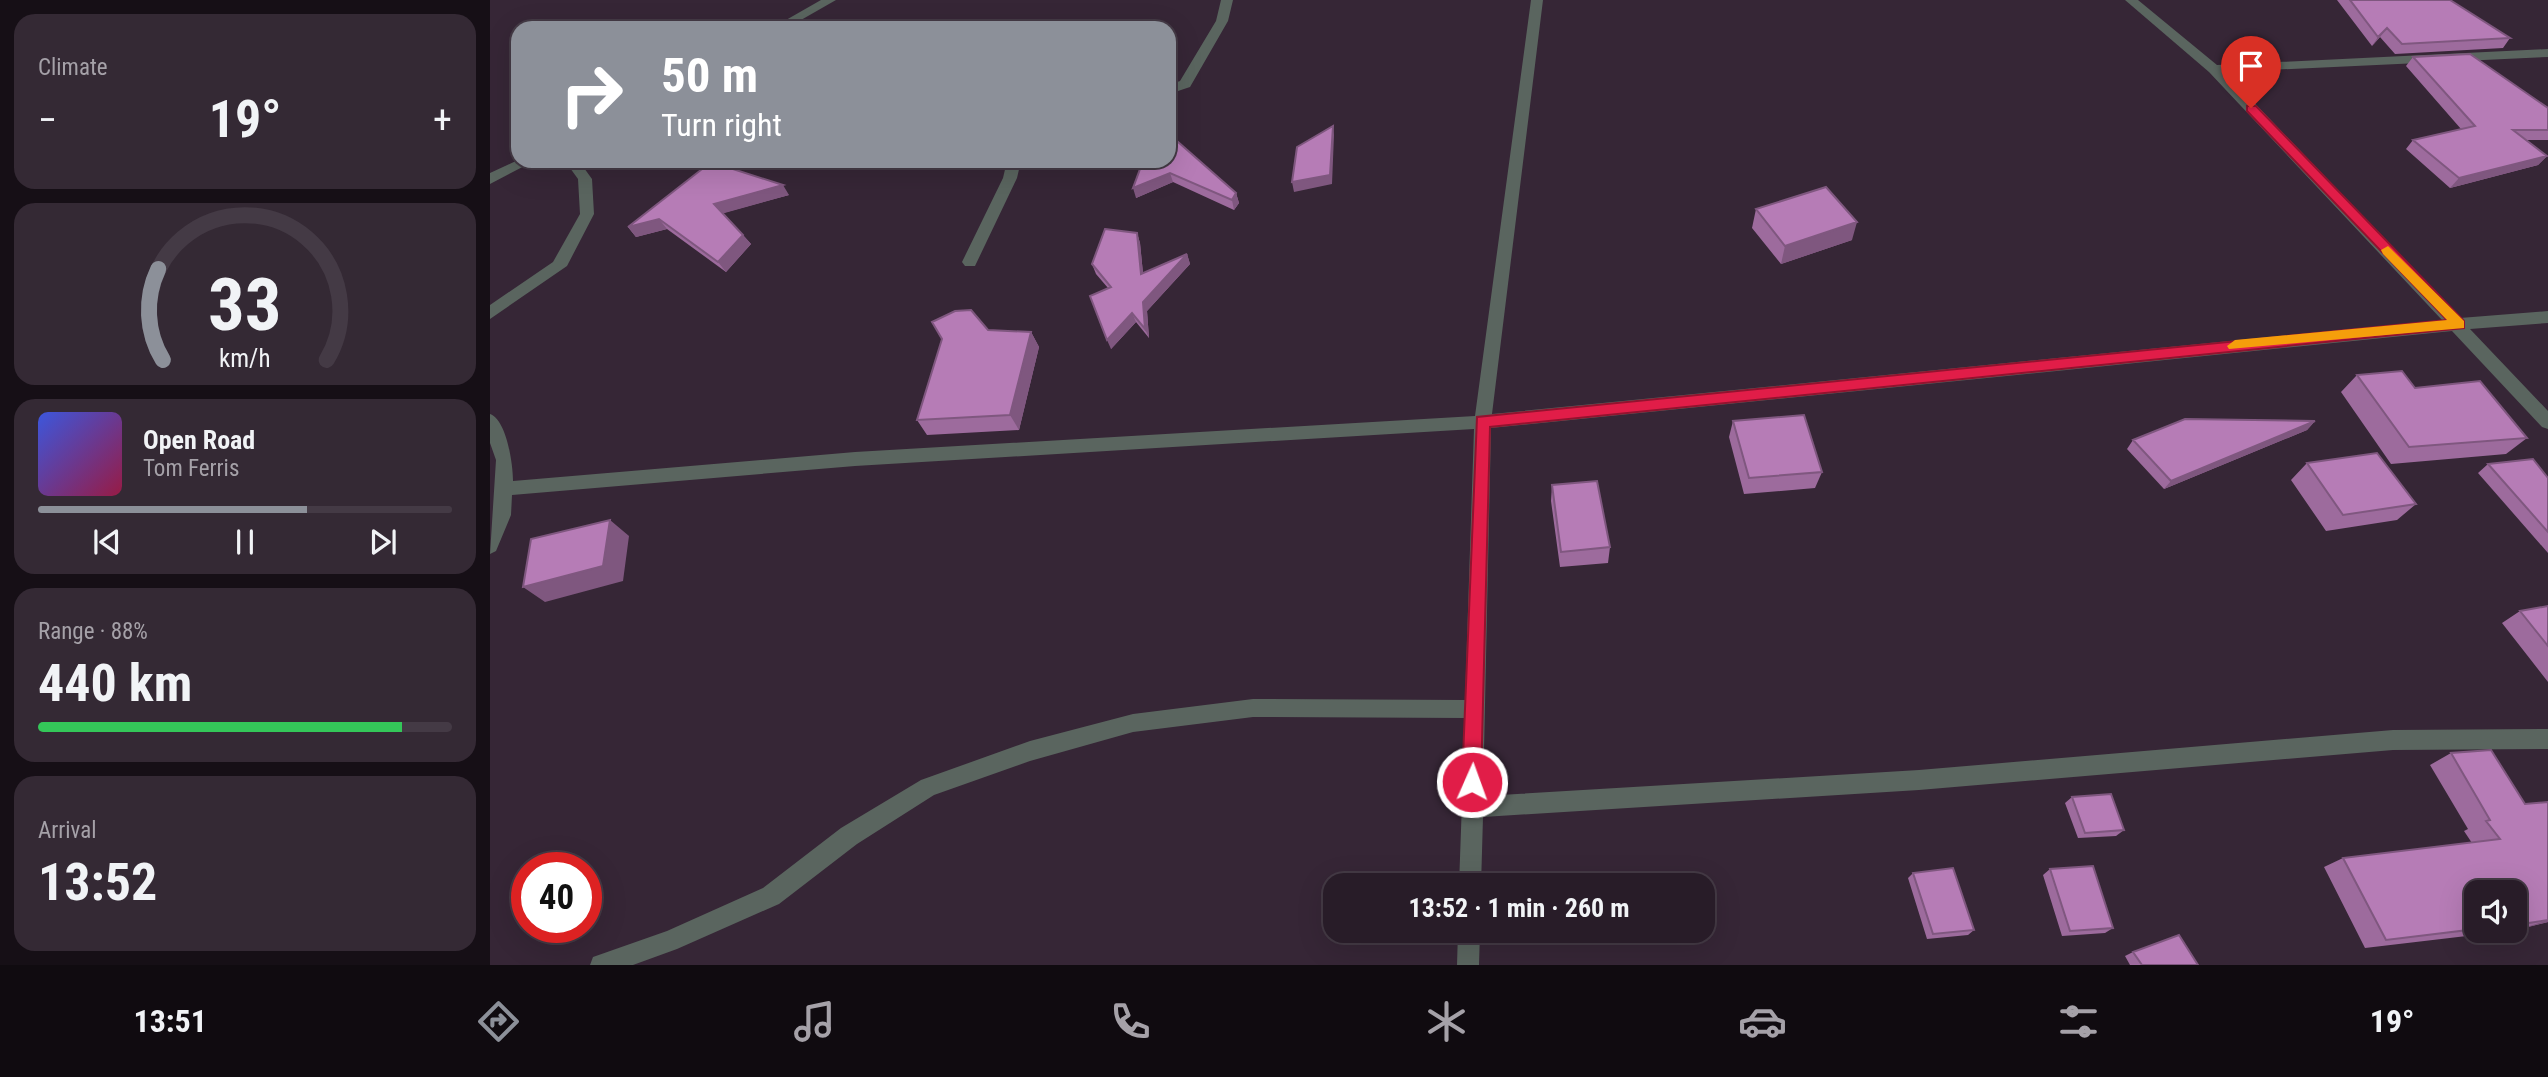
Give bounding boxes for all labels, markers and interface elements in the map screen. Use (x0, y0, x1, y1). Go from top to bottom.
pin (2221, 36, 2281, 108)
text: 50 m (661, 47, 758, 104)
icon: arrive (2232, 47, 2270, 85)
icon: right (546, 49, 637, 140)
text: Climate (38, 54, 108, 81)
text: 19° (209, 89, 281, 150)
text: − (38, 98, 57, 142)
text: + (433, 98, 452, 142)
text: Turn right (661, 106, 782, 144)
text: 33 (208, 262, 282, 348)
text: km/h (219, 344, 271, 373)
text: Open Road (143, 425, 255, 455)
text: Tom Ferris (143, 455, 239, 482)
icon: previous (88, 523, 126, 561)
icon: pause (226, 523, 264, 561)
icon: next (364, 523, 402, 561)
text: Range · 88% (38, 618, 148, 645)
text: 440 km (38, 653, 192, 714)
position arrow (1435, 745, 1509, 819)
text: Arrival (38, 817, 97, 844)
text: 13:52 (38, 852, 157, 913)
speed limit sign: 40 (511, 852, 602, 943)
map controls (2464, 880, 2527, 943)
button: sound (2464, 880, 2527, 943)
text: 13:52 · 1 min · 260 m (1409, 893, 1629, 923)
icon: directions (474, 997, 523, 1046)
icon: music (790, 997, 839, 1046)
icon: phone (1106, 997, 1155, 1046)
icon: climate (1422, 997, 1471, 1046)
icon: car (1738, 997, 1787, 1046)
icon: filters (2054, 997, 2103, 1046)
text: 13:51 (133, 1002, 207, 1040)
text: 19° (2370, 1002, 2414, 1040)

